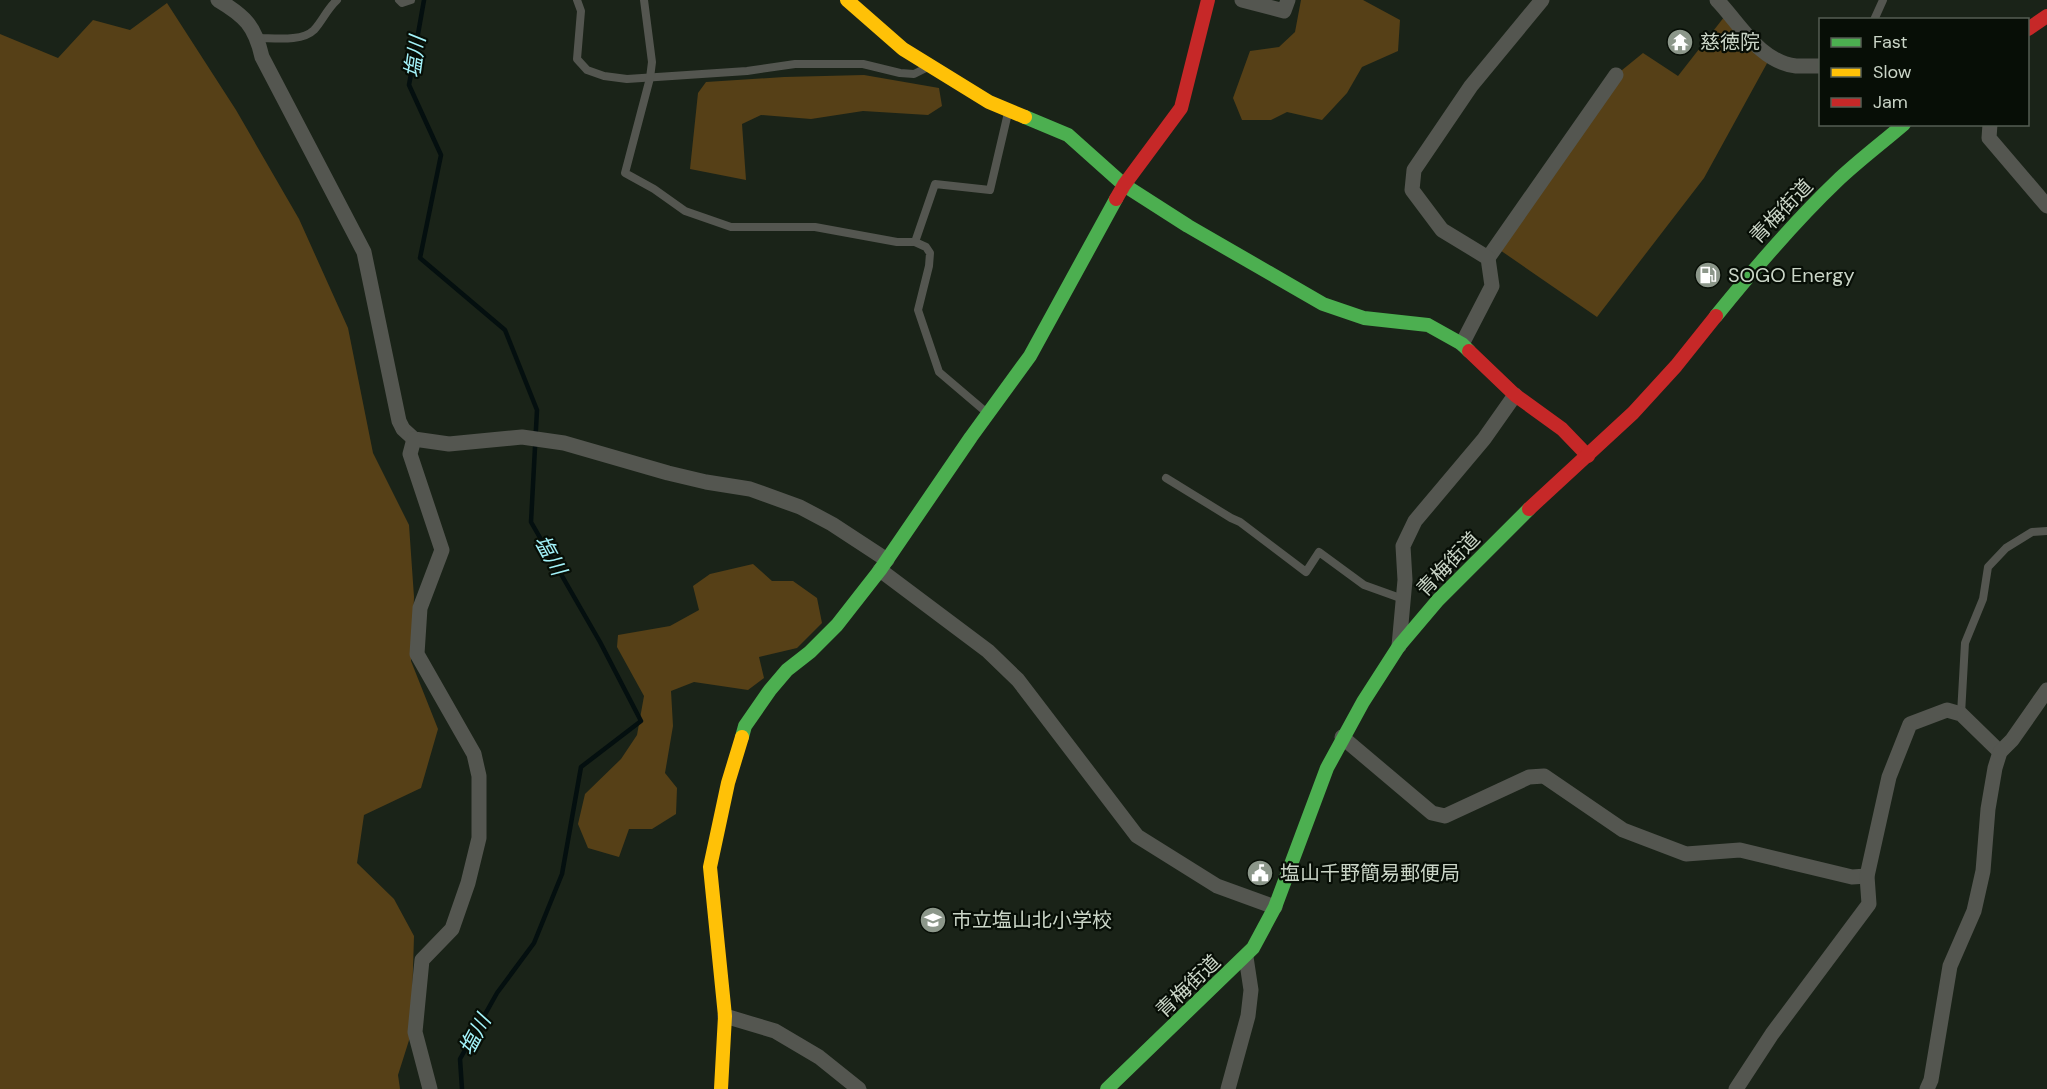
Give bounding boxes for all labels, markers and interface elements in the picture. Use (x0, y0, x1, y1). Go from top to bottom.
legend (1819, 18, 2029, 126)
temple icon: 慈徳院 (1665, 27, 1695, 57)
place label: 慈徳院 (1700, 29, 1760, 55)
text: Fast (1873, 30, 1908, 54)
water label: 塩川 (398, 32, 432, 80)
text: Slow (1873, 60, 1912, 84)
text: Jam (1873, 90, 1908, 114)
street label: 青梅街道 (1744, 173, 1818, 249)
fuel station icon: SOGO Energy (1693, 260, 1723, 290)
place label: SOGO Energy (1728, 262, 1855, 288)
street label: 青梅街道 (1411, 526, 1485, 602)
water label: 塩川 (528, 530, 573, 582)
public building icon: 塩山千野簡易郵便局 (1245, 858, 1275, 888)
place label: 塩山千野簡易郵便局 (1280, 860, 1460, 886)
school or university icon: 市立塩山北小学校 (918, 905, 948, 935)
place label: 市立塩山北小学校 (952, 907, 1112, 933)
street label: 青梅街道 (1150, 949, 1226, 1023)
water label: 塩川 (453, 1008, 498, 1060)

